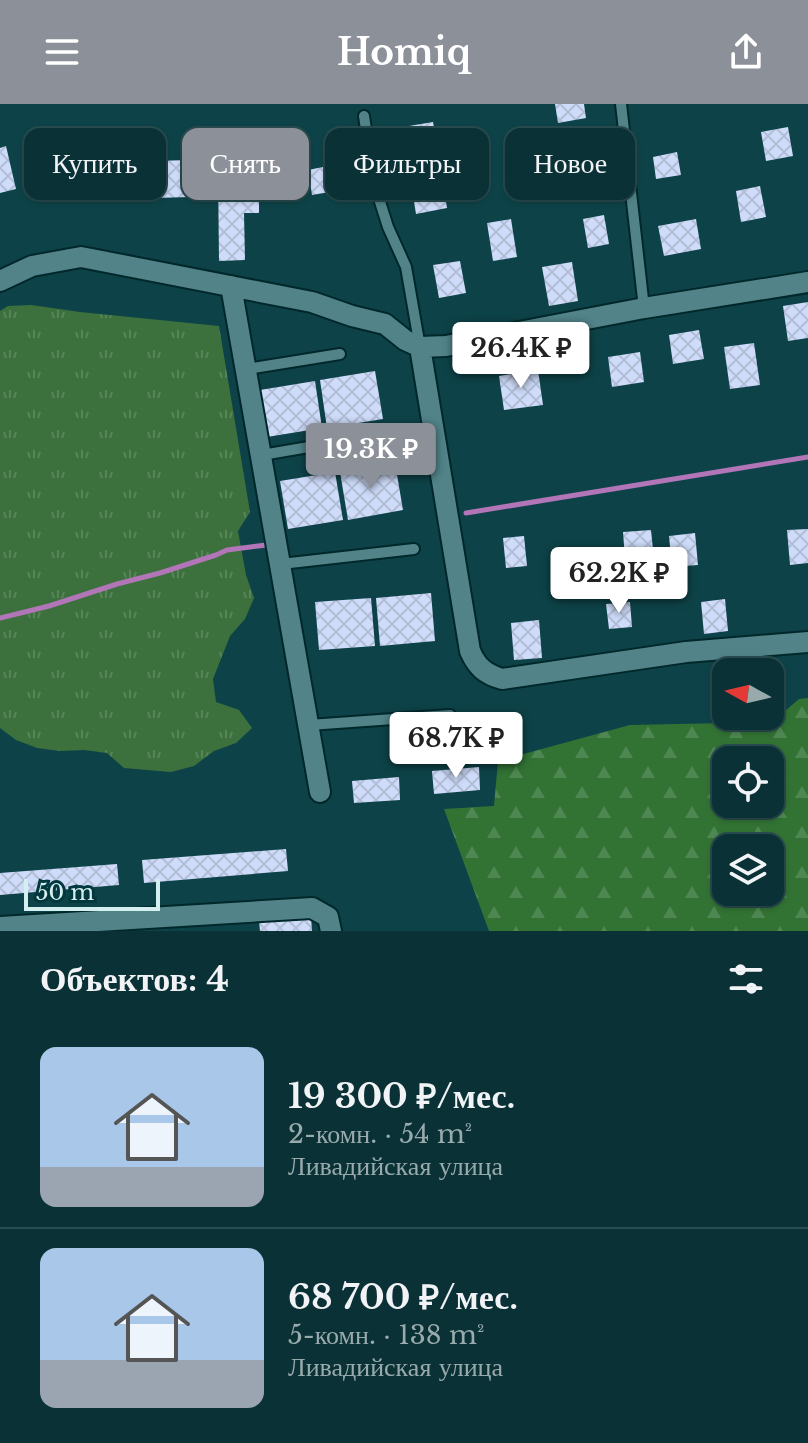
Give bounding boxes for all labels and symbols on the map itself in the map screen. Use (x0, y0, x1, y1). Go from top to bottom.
pin: 26.4K ₽ (447, 322, 595, 390)
pin: 19.3K ₽ (297, 423, 445, 491)
pin: 62.2K ₽ (545, 547, 693, 615)
north arrow (712, 658, 784, 730)
pin: 68.7K ₽ (382, 712, 530, 780)
scale bar (24, 875, 160, 911)

